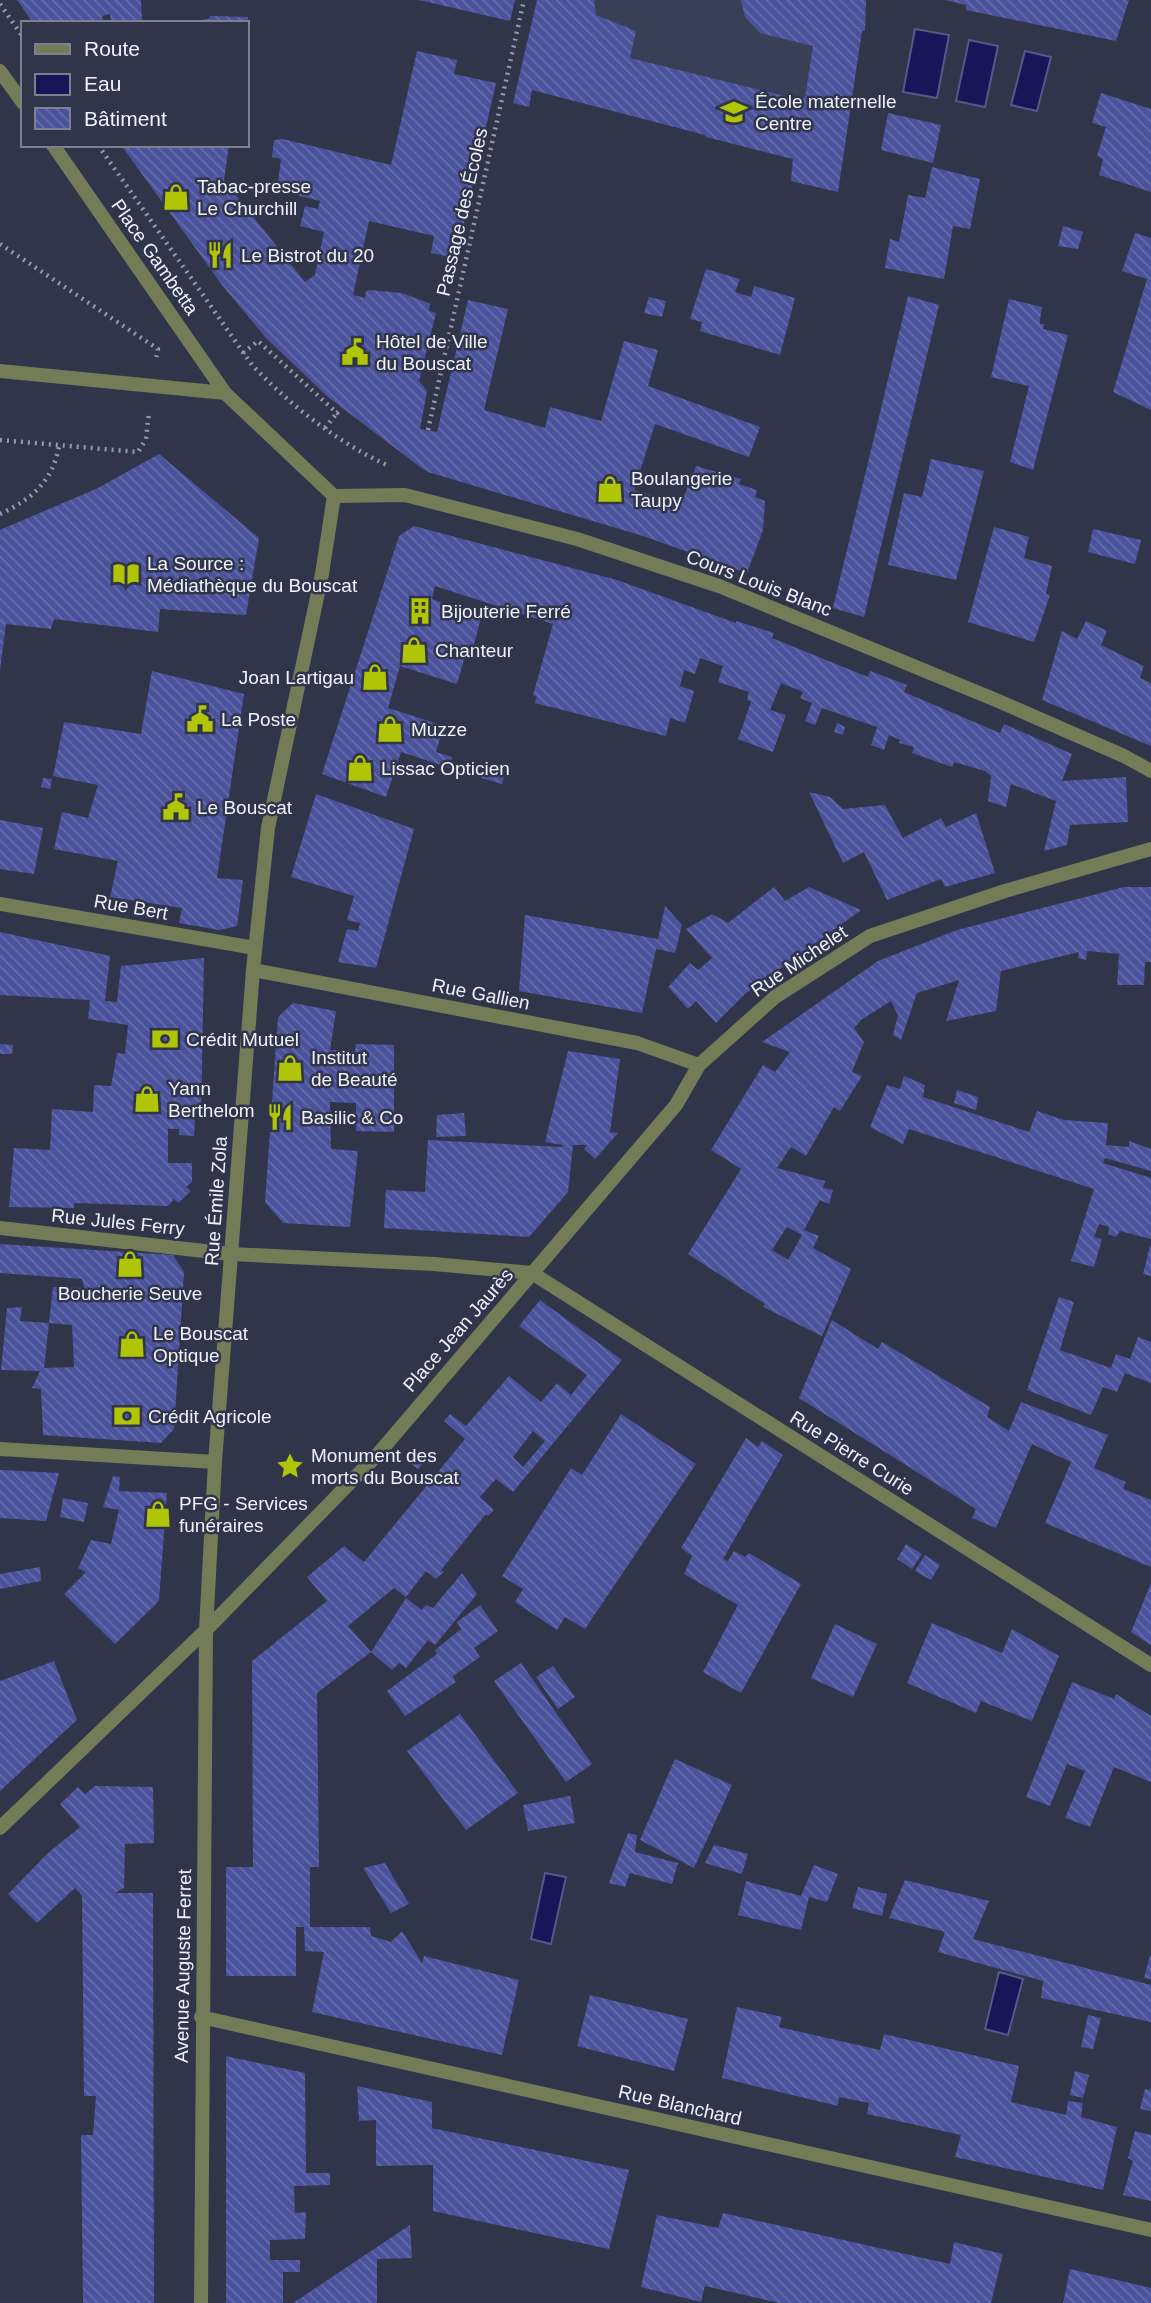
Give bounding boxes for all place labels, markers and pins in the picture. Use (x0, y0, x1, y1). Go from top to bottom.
place label: École maternelle Centre (755, 91, 897, 134)
school or university icon: École maternelle Centre (719, 97, 749, 127)
place label: Tabac-presse Le Churchill (197, 176, 311, 219)
shop icon: Tabac-presse Le Churchill (161, 182, 191, 212)
restaurant icon: Le Bistrot du 20 (205, 240, 235, 270)
place label: Le Bistrot du 20 (241, 245, 374, 266)
place label: Hôtel de Ville du Bouscat (376, 331, 488, 374)
public building icon: Hôtel de Ville du Bouscat (340, 337, 370, 367)
place label: Boulangerie Taupy (631, 468, 732, 511)
shop icon: Boulangerie Taupy (595, 474, 625, 504)
place label: La Source : Médiathèque du Bouscat (147, 553, 358, 596)
library icon: La Source : Médiathèque du Bouscat (111, 559, 141, 589)
building icon: Bijouterie Ferré (405, 596, 435, 626)
place label: Bijouterie Ferré (441, 601, 571, 622)
shop icon: Chanteur (399, 635, 429, 665)
place label: Chanteur (435, 640, 514, 661)
shop icon: Joan Lartigau (360, 662, 390, 692)
place label: Joan Lartigau (239, 667, 354, 688)
public building icon: La Poste (185, 704, 215, 734)
place label: La Poste (221, 709, 296, 730)
shop icon: Muzze (375, 714, 405, 744)
place label: Muzze (411, 719, 467, 740)
shop icon: Lissac Opticien (345, 753, 375, 783)
place label: Lissac Opticien (381, 758, 510, 779)
public building icon: Le Bouscat (161, 792, 191, 822)
place label: Le Bouscat (197, 797, 293, 818)
bank icon: Crédit Mutuel (150, 1024, 180, 1054)
place label: Crédit Mutuel (186, 1029, 299, 1050)
place label: Institut de Beauté (311, 1047, 398, 1090)
shop icon: Institut de Beauté (275, 1053, 305, 1083)
place label: Yann Berthelom (168, 1078, 255, 1121)
shop icon: Yann Berthelom (132, 1084, 162, 1114)
restaurant icon: Basilic & Co (265, 1102, 295, 1132)
place label: Basilic & Co (301, 1107, 403, 1128)
shop icon: Boucherie Seuve (115, 1249, 145, 1279)
place label: Boucherie Seuve (58, 1283, 202, 1304)
place label: Le Bouscat Optique (153, 1323, 249, 1366)
shop icon: Le Bouscat Optique (117, 1329, 147, 1359)
bank icon: Crédit Agricole (112, 1401, 142, 1431)
place label: Crédit Agricole (148, 1406, 272, 1427)
place label: Monument des morts du Bouscat (311, 1445, 460, 1488)
place icon: Monument des morts du Bouscat (275, 1451, 305, 1481)
place label: PFG - Services funéraires (179, 1493, 308, 1536)
shop icon: PFG - Services funéraires (143, 1499, 173, 1529)

